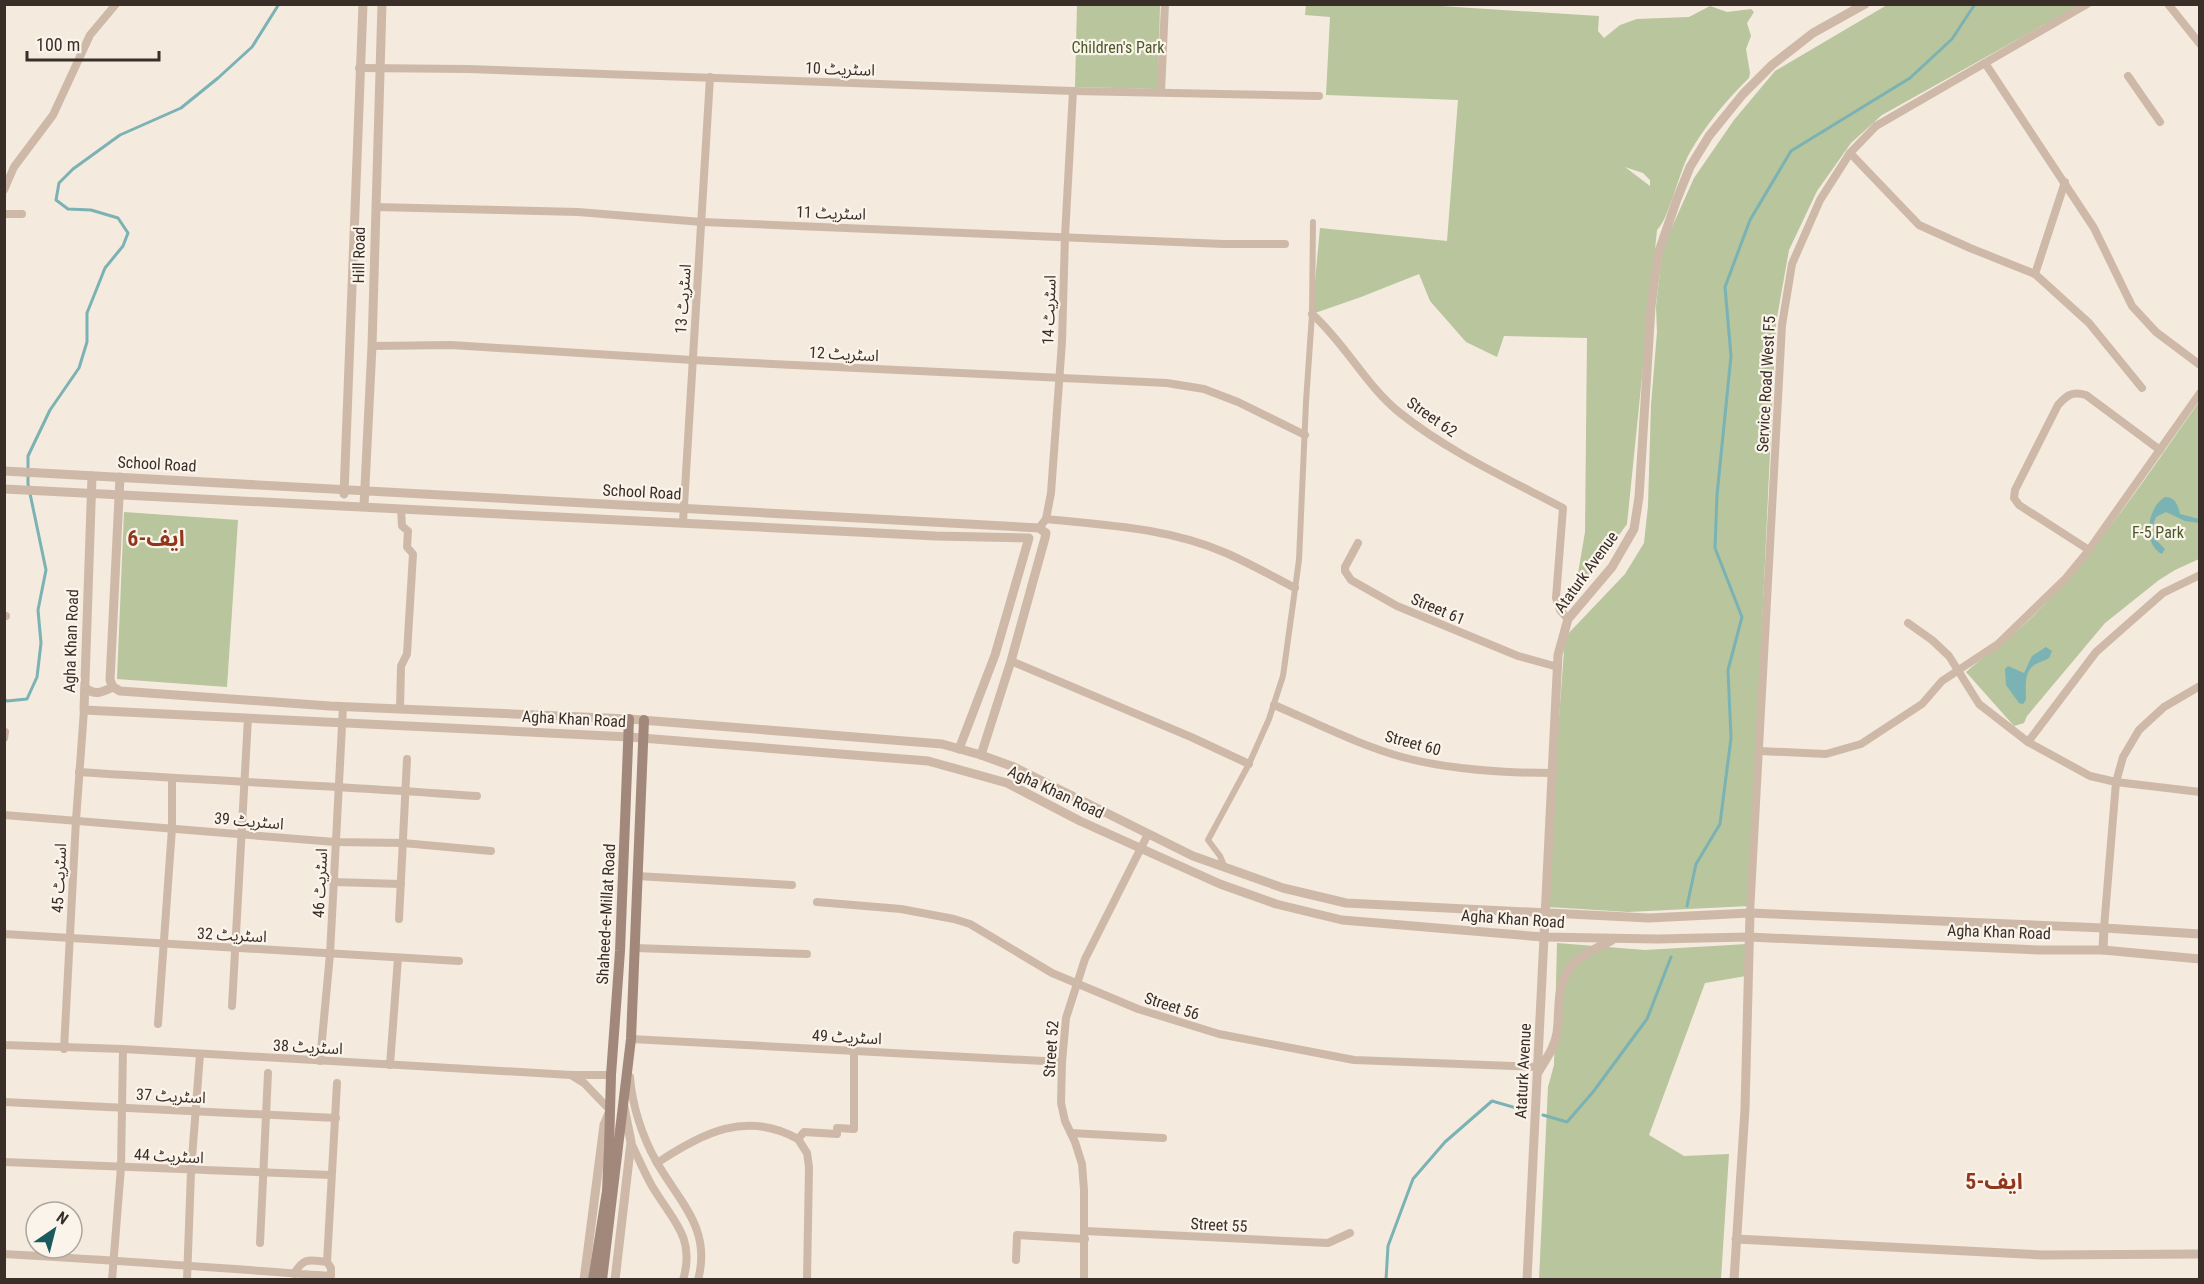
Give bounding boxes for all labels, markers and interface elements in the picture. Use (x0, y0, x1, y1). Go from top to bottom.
scale bar (27, 24, 159, 62)
text: 100 m (36, 34, 80, 55)
park label: Children's Park (1072, 38, 1165, 57)
street label: اسٹریٹ 10 (805, 58, 875, 80)
street label: اسٹریٹ 11 (796, 202, 866, 224)
street label: Hill Road (349, 226, 369, 284)
street label: اسٹریٹ 13 (671, 263, 695, 335)
street label: اسٹریٹ 14 (1038, 275, 1060, 345)
street label: Service Road West F5 (1753, 315, 1779, 453)
street label: اسٹریٹ 12 (809, 343, 879, 365)
street label: Street 62 (1403, 393, 1461, 441)
street label: School Road (117, 452, 197, 476)
street label: School Road (602, 480, 682, 504)
park label: F-5 Park (2132, 523, 2185, 542)
district label: ایف-6 (127, 526, 185, 551)
street label: Ataturk Avenue (1550, 528, 1622, 616)
street label: Agha Khan Road (60, 589, 82, 693)
street label: Street 61 (1408, 589, 1468, 629)
street label: Agha Khan Road (522, 707, 626, 731)
street label: Street 60 (1383, 726, 1443, 760)
street label: Agha Khan Road (1005, 761, 1107, 823)
street label: اسٹریٹ 39 (213, 808, 285, 834)
street label: اسٹریٹ 45 (48, 843, 70, 913)
street label: Shaheed-e-Millat Road (593, 843, 619, 985)
street label: اسٹریٹ 46 (309, 848, 331, 918)
street label: Agha Khan Road (1461, 906, 1565, 932)
street label: Agha Khan Road (1947, 921, 2051, 943)
street label: اسٹریٹ 32 (197, 924, 267, 946)
street label: Street 56 (1142, 988, 1202, 1024)
street label: Street 52 (1040, 1020, 1062, 1078)
street label: Ataturk Avenue (1511, 1023, 1535, 1119)
street label: اسٹریٹ 49 (812, 1026, 882, 1048)
street label: اسٹریٹ 38 (273, 1036, 343, 1058)
street label: اسٹریٹ 37 (136, 1085, 206, 1107)
street label: اسٹریٹ 44 (134, 1145, 204, 1167)
district label: ایف-5 (1965, 1169, 2023, 1194)
north arrow (24, 1200, 84, 1260)
text: N (53, 1208, 72, 1229)
street label: Street 55 (1190, 1214, 1248, 1236)

